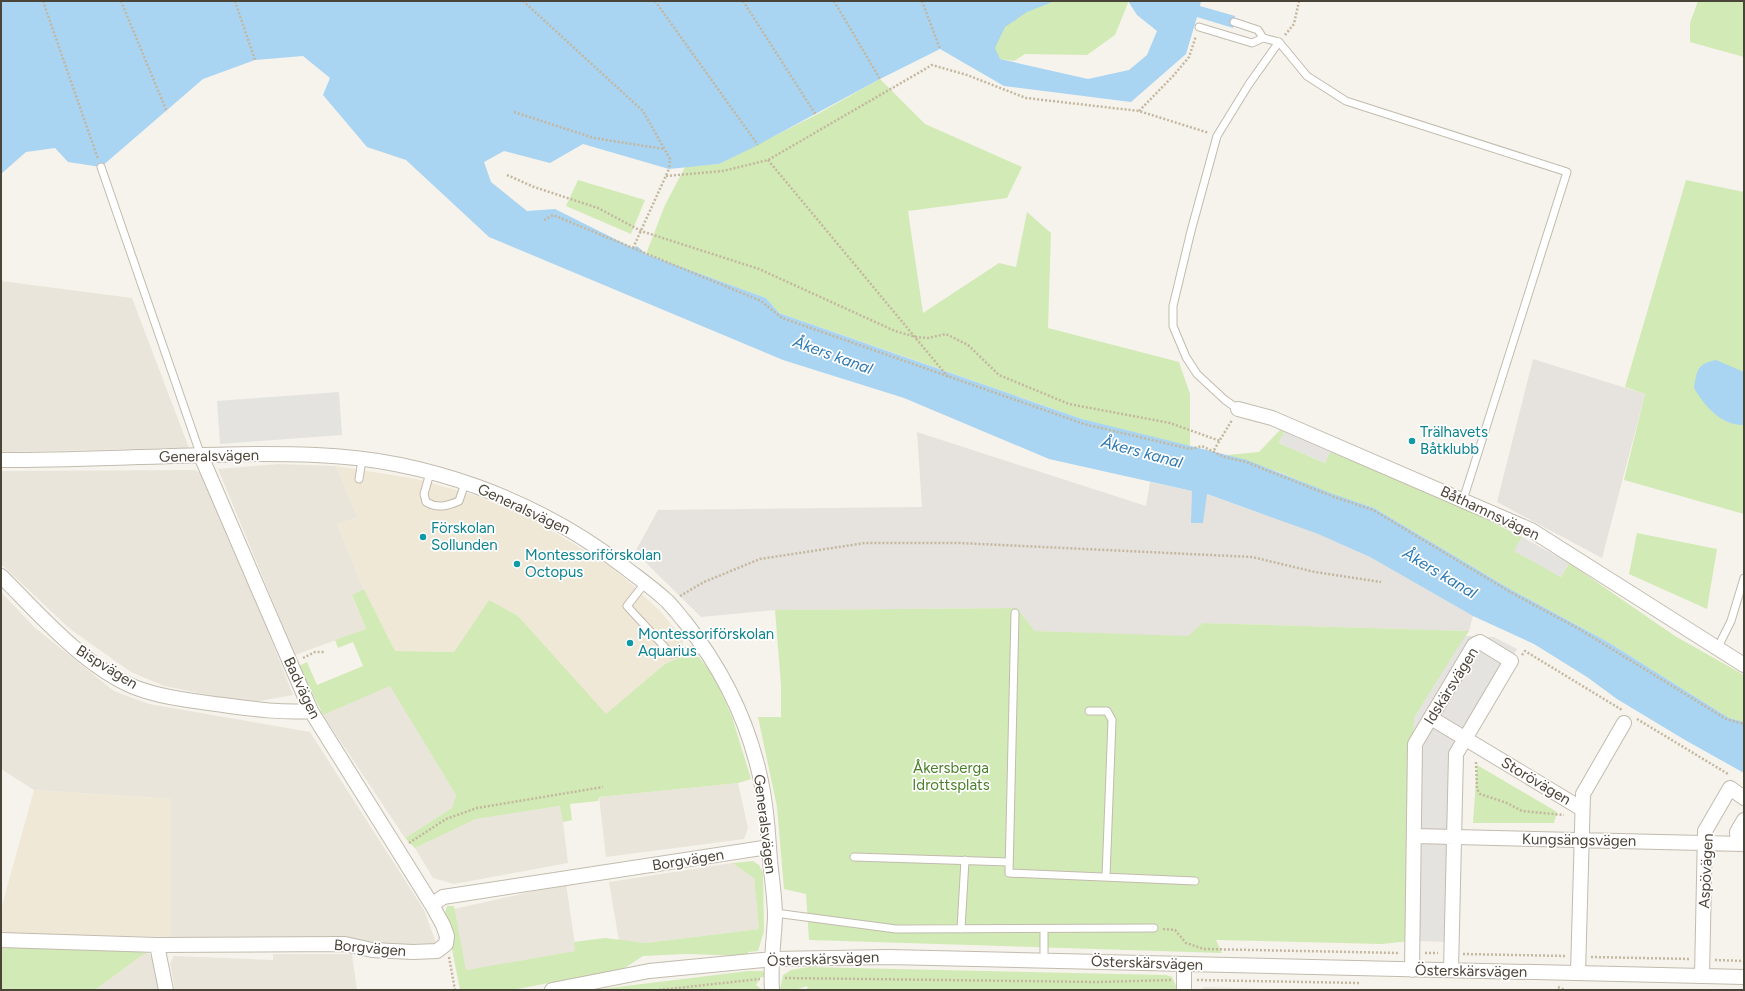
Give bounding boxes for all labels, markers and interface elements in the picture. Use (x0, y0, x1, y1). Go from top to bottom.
water label: Åkers kanal (790, 332, 876, 378)
place label: Trälhavets Båtklubb (1420, 423, 1488, 458)
water label: Åkers kanal (1098, 432, 1185, 472)
marker: Trälhavets Båtklubb (1407, 436, 1417, 446)
street label: Generalsvägen (159, 446, 259, 466)
street label: Generalsvägen (475, 480, 573, 538)
street label: Båthamnsvägen (1438, 482, 1542, 544)
place label: Förskolan Sollunden (431, 519, 498, 554)
marker: Förskolan Sollunden (418, 532, 428, 542)
water label: Åkers kanal (1399, 543, 1481, 603)
place label: Montessoriförskolan Octopus (525, 546, 661, 581)
marker: Montessoriförskolan Octopus (512, 559, 522, 569)
place label: Montessoriförskolan Aquarius (638, 625, 774, 660)
marker: Montessoriförskolan Aquarius (625, 638, 635, 648)
street label: Bispvägen (73, 641, 141, 693)
street label: Idskärsvägen (1420, 644, 1482, 728)
street label: Badvägen (280, 654, 324, 722)
street label: Storövägen (1498, 753, 1574, 809)
park label: Åkersberga Idrottsplats (912, 759, 990, 794)
street label: Generalsvägen (750, 773, 780, 875)
street label: Kungsängsvägen (1522, 830, 1636, 850)
street label: Aspövägen (1695, 833, 1717, 909)
street label: Borgvägen (651, 845, 725, 875)
street label: Borgvägen (333, 936, 407, 960)
street label: Österskärsvägen (767, 948, 879, 970)
street label: Österskärsvägen (1091, 952, 1203, 974)
street label: Österskärsvägen (1415, 961, 1527, 981)

